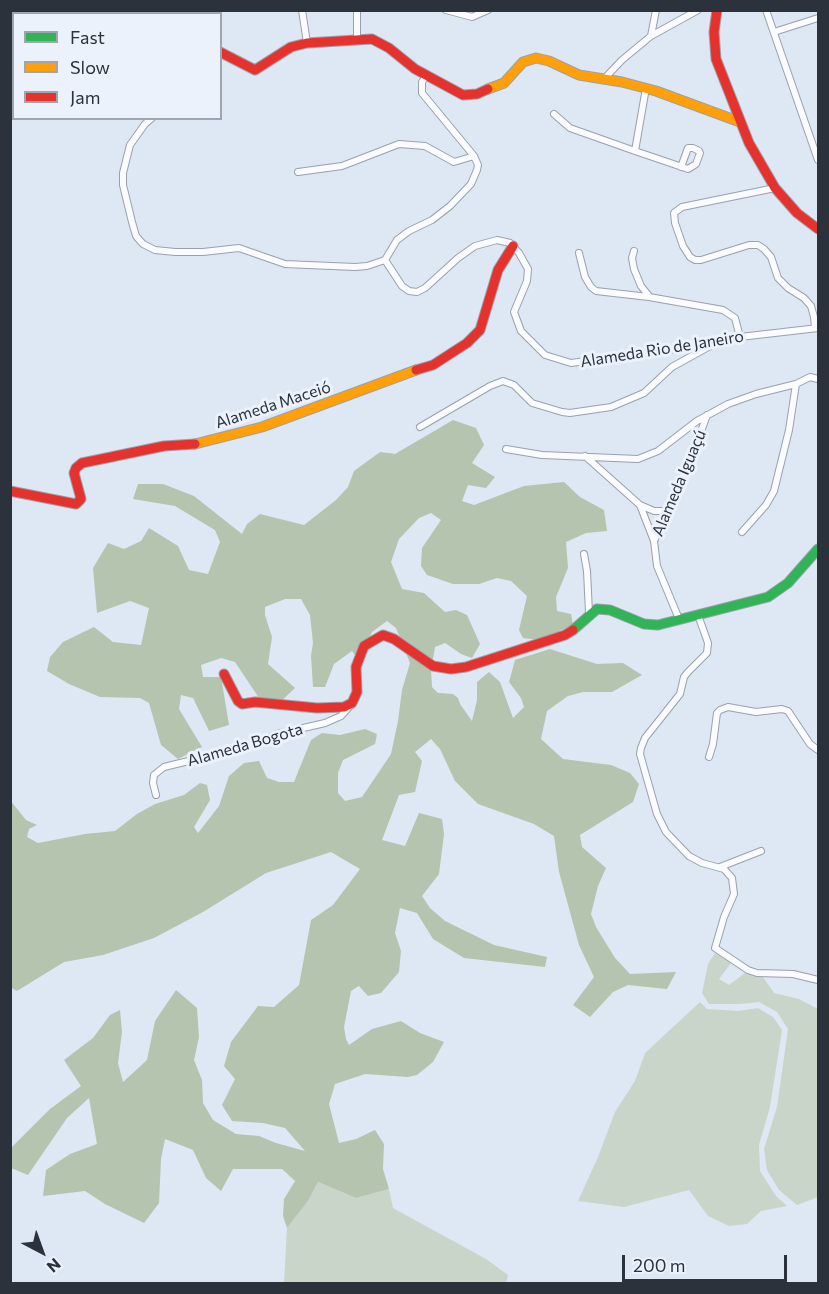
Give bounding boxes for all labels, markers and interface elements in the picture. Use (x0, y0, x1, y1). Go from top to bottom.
legend (12, 12, 222, 120)
text: Fast (70, 26, 105, 48)
text: Slow (70, 56, 110, 78)
text: Jam (70, 86, 100, 108)
street label: Alameda Rio de Janeiro (579, 327, 745, 371)
street label: Alameda Maceió (213, 377, 333, 433)
street label: Alameda Iguaçú (648, 427, 710, 539)
street label: Alameda Bogota (185, 719, 305, 771)
north arrow (12, 1222, 72, 1282)
scale bar (625, 1243, 790, 1281)
text: 200 m (633, 1254, 686, 1276)
text: N (43, 1255, 65, 1277)

